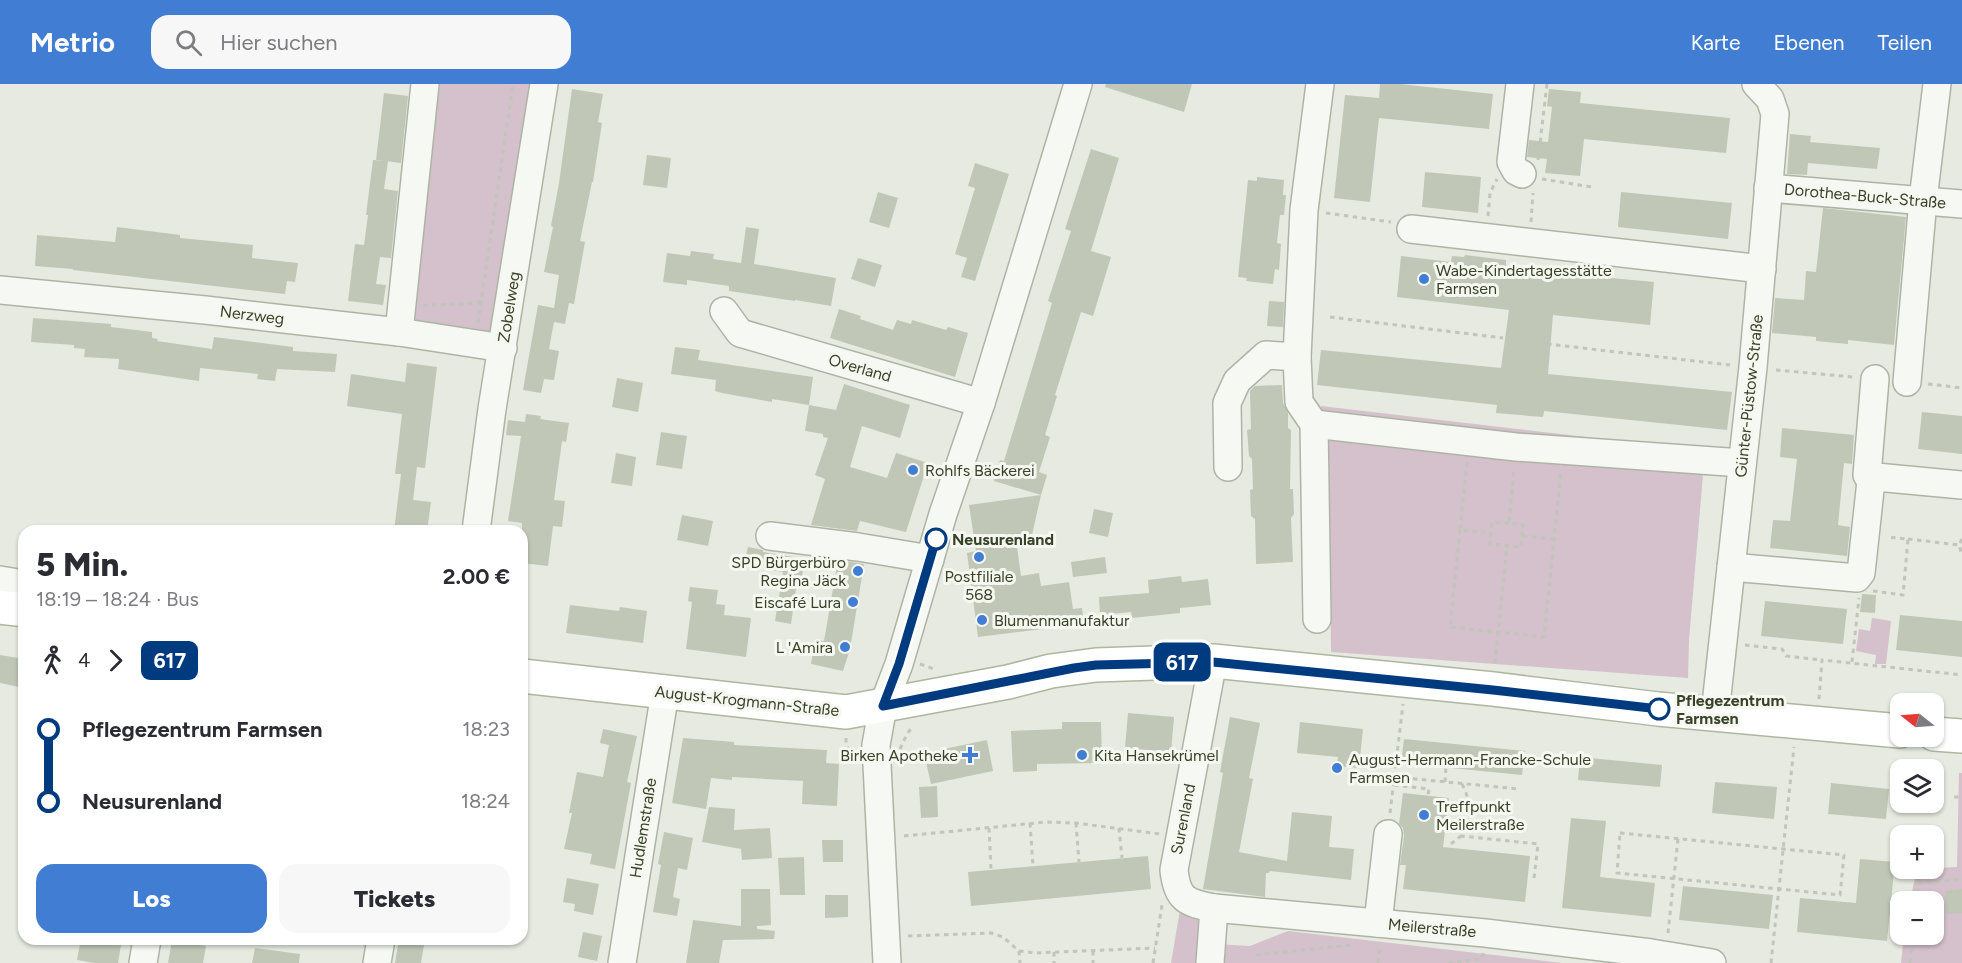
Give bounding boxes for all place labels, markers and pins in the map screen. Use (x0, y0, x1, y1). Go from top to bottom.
place label: Wabe-Kindertagesstätte Farmsen (1436, 261, 1612, 298)
marker: Wabe-Kindertagesstätte Farmsen (1417, 272, 1431, 286)
place label: Rohlfs Bäckerei (925, 461, 1035, 480)
marker: Rohlfs Bäckerei (906, 463, 920, 477)
marker: Neusurenland (925, 528, 947, 550)
place label: Neusurenland (952, 530, 1054, 549)
marker: Postfiliale 568 (972, 550, 986, 564)
place label: SPD Bürgerbüro Regina Jäck (731, 553, 846, 590)
marker: SPD Bürgerbüro Regina Jäck (851, 564, 865, 578)
place label: Postfiliale 568 (944, 567, 1014, 604)
place label: Eiscafé Lura (754, 593, 841, 612)
marker: Eiscafé Lura (846, 595, 860, 609)
place label: Blumenmanufaktur (994, 611, 1130, 630)
marker: Blumenmanufaktur (975, 613, 989, 627)
place label: L 'Amira (776, 638, 833, 657)
marker: L 'Amira (838, 640, 852, 654)
place label: Pflegezentrum Farmsen (1676, 691, 1784, 728)
marker: Pflegezentrum Farmsen (1648, 698, 1670, 720)
place label: Birken Apotheke (840, 746, 958, 765)
place label: Kita Hansekrümel (1094, 746, 1219, 765)
marker: Birken Apotheke (963, 748, 977, 762)
marker: Kita Hansekrümel (1075, 748, 1089, 762)
place label: August-Hermann-Francke-Schule Farmsen (1349, 750, 1591, 787)
marker: August-Hermann-Francke-Schule Farmsen (1330, 761, 1344, 775)
place label: Treffpunkt Meilerstraße (1436, 797, 1525, 834)
marker: Treffpunkt Meilerstraße (1417, 808, 1431, 822)

